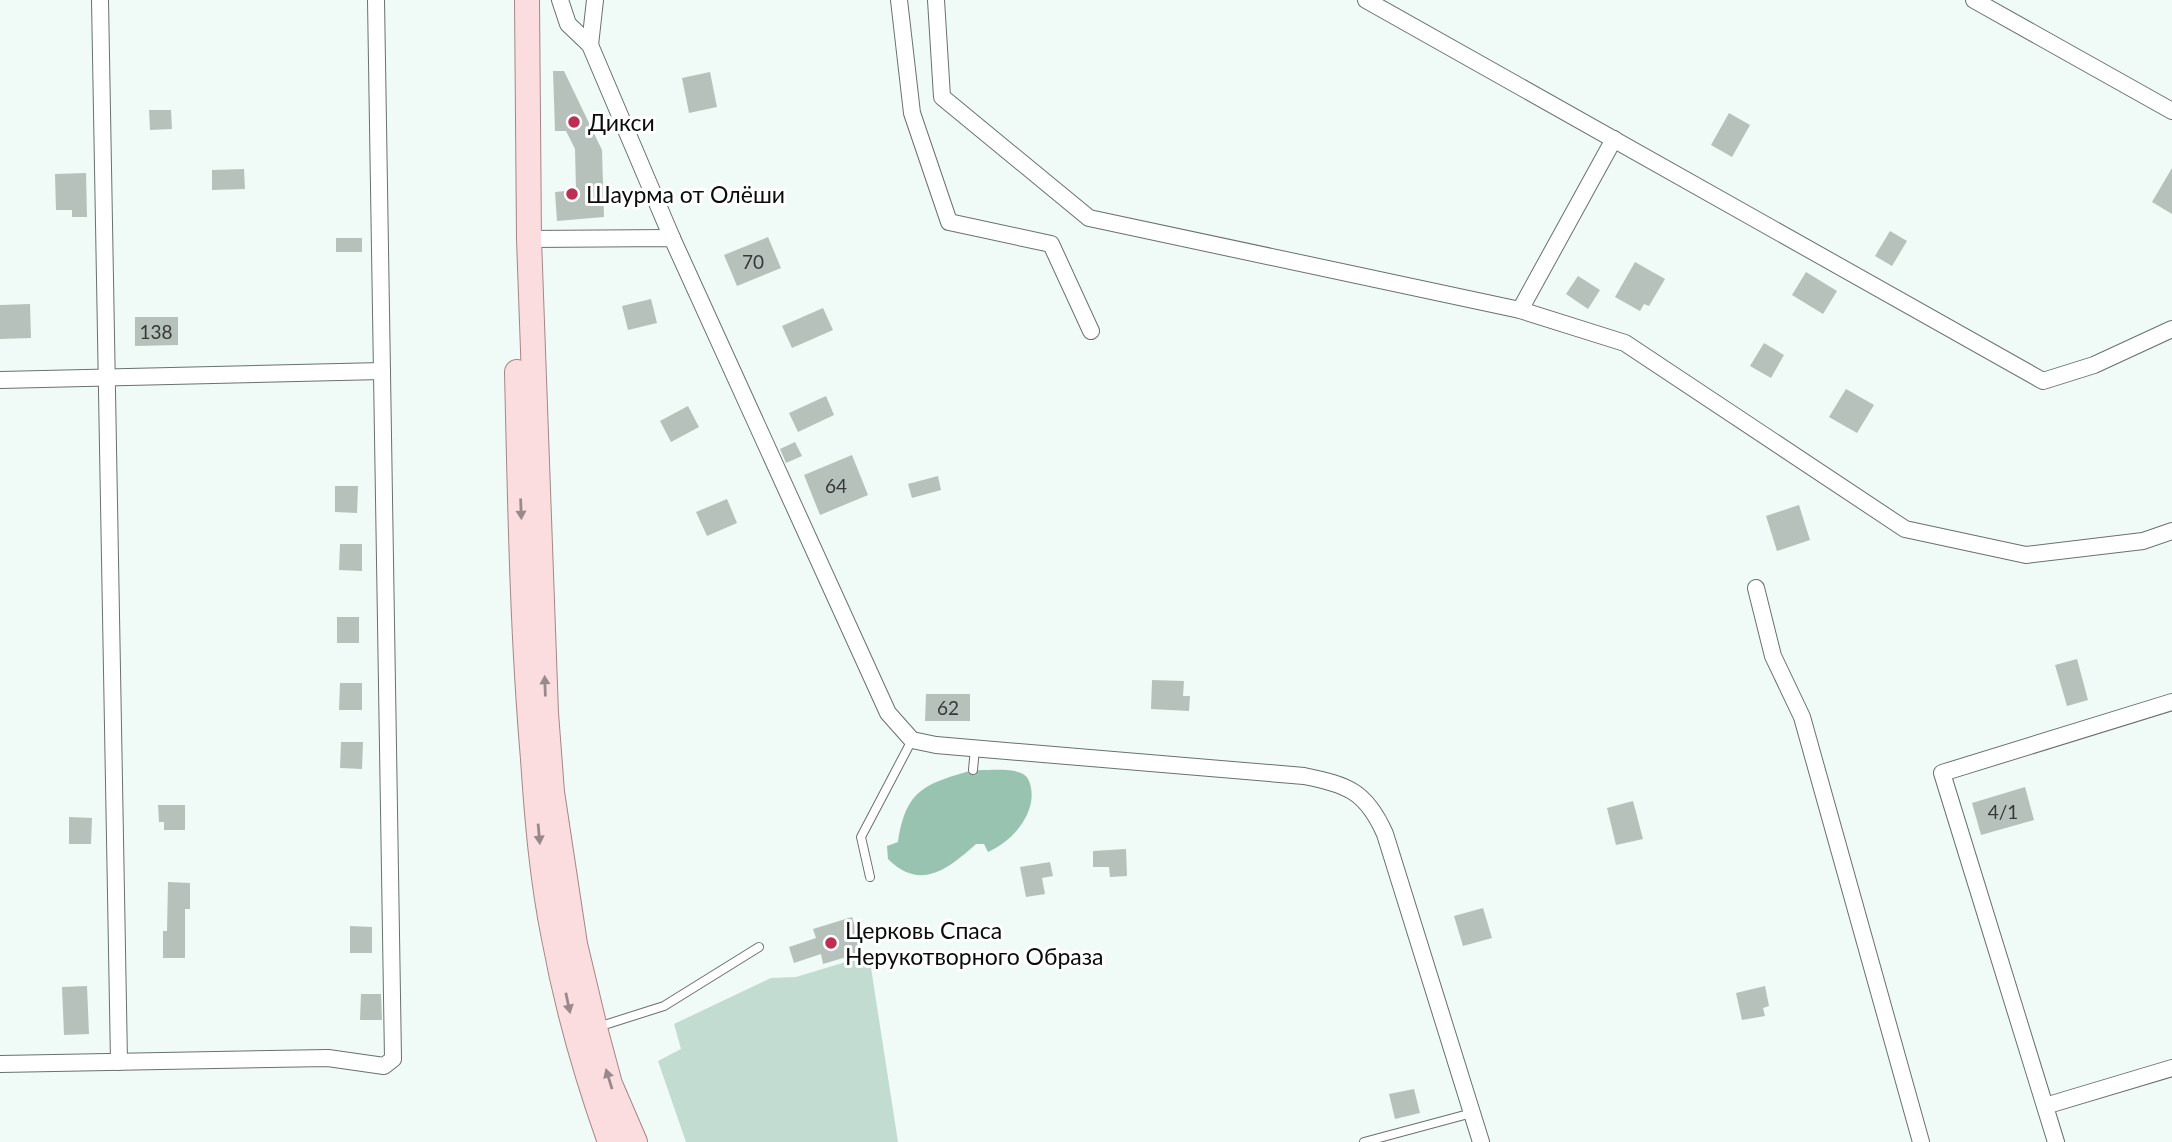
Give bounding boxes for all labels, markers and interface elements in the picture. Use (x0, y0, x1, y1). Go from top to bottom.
place label: Дикси (588, 108, 655, 136)
marker: Дикси (566, 114, 582, 130)
place label: Шаурма от Олёши (586, 180, 785, 208)
marker: Шаурма от Олёши (564, 186, 580, 202)
house number: 70 (742, 250, 764, 273)
house number: 138 (139, 320, 173, 343)
house number: 64 (825, 474, 847, 497)
one-way arrow (515, 498, 527, 520)
one-way arrow (539, 675, 550, 697)
house number: 62 (937, 696, 959, 719)
house number: 4/1 (1988, 800, 2018, 823)
one-way arrow (534, 823, 545, 845)
place label: Церковь Спаса Нерукотворного Образа (845, 916, 1103, 970)
marker: Церковь Спаса Нерукотворного Образа (823, 935, 839, 951)
one-way arrow (563, 992, 574, 1014)
one-way arrow (603, 1068, 614, 1089)

